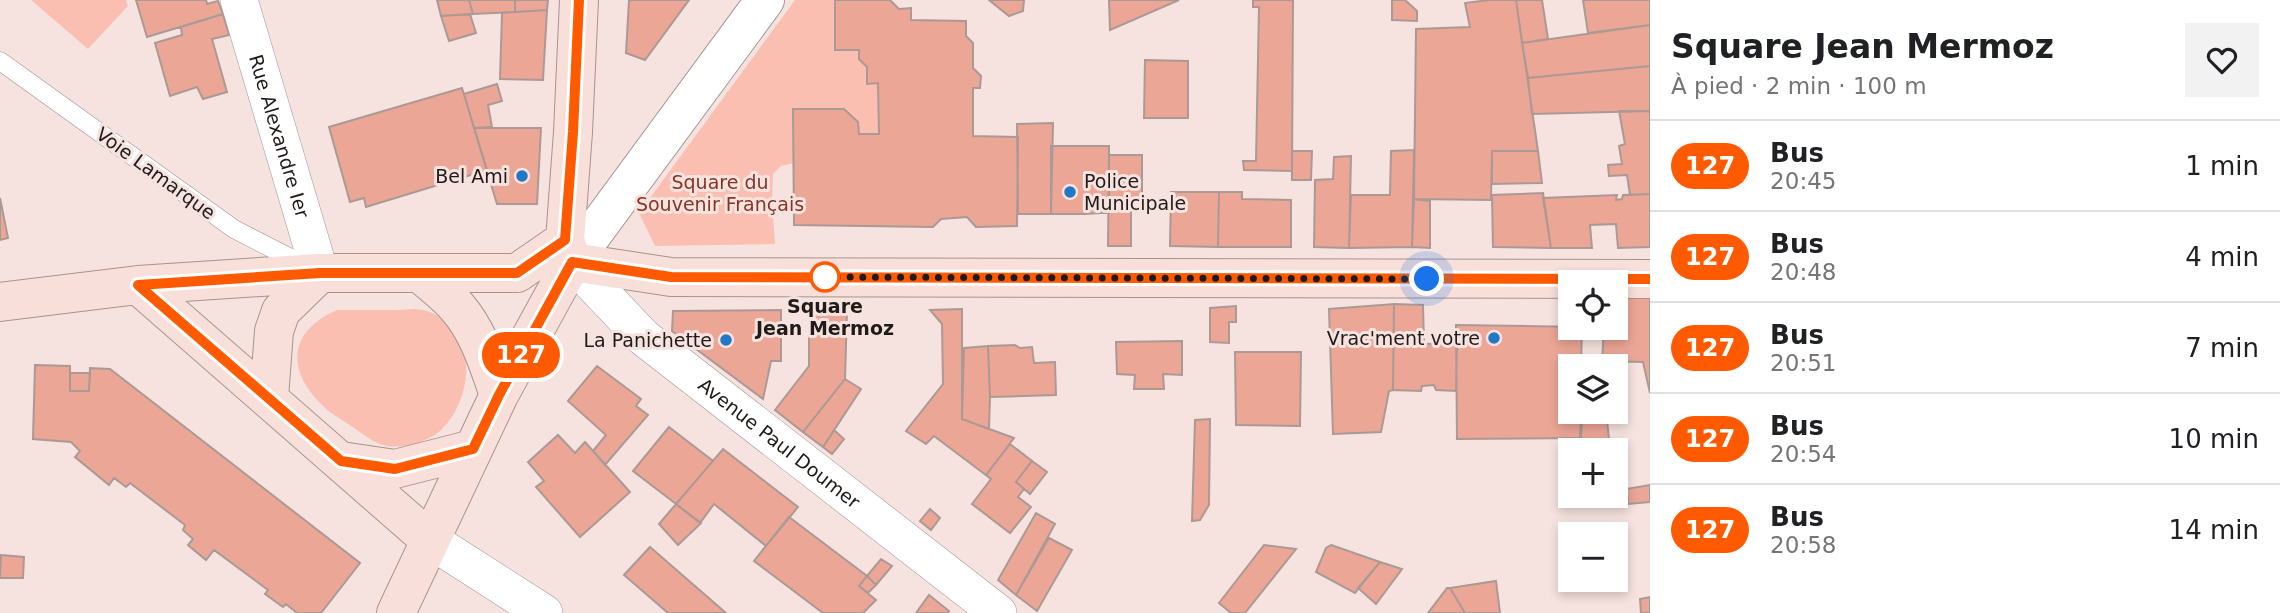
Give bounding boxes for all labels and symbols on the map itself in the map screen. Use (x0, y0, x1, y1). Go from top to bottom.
street label: Rue Alexandre Ier (245, 52, 314, 220)
street label: Voie Lamarque (92, 122, 220, 224)
place label: Bel Ami (435, 165, 508, 187)
marker: Bel Ami (514, 168, 530, 184)
place label: Police Municipale (1084, 170, 1186, 214)
park label: Square du Souvenir Français (636, 171, 804, 215)
marker: Police Municipale (1062, 184, 1078, 200)
your location (1409, 261, 1444, 296)
marker: Square Jean Mermoz (810, 262, 840, 292)
place label: Square Jean Mermoz (754, 295, 894, 339)
place label: Vrac'ment votre (1327, 327, 1480, 349)
place label: La Panichette (583, 329, 712, 351)
marker: Vrac'ment votre (1486, 330, 1502, 346)
line badge: 127 (481, 332, 561, 378)
marker: La Panichette (718, 332, 734, 348)
street label: Avenue Paul Doumer (694, 373, 865, 513)

